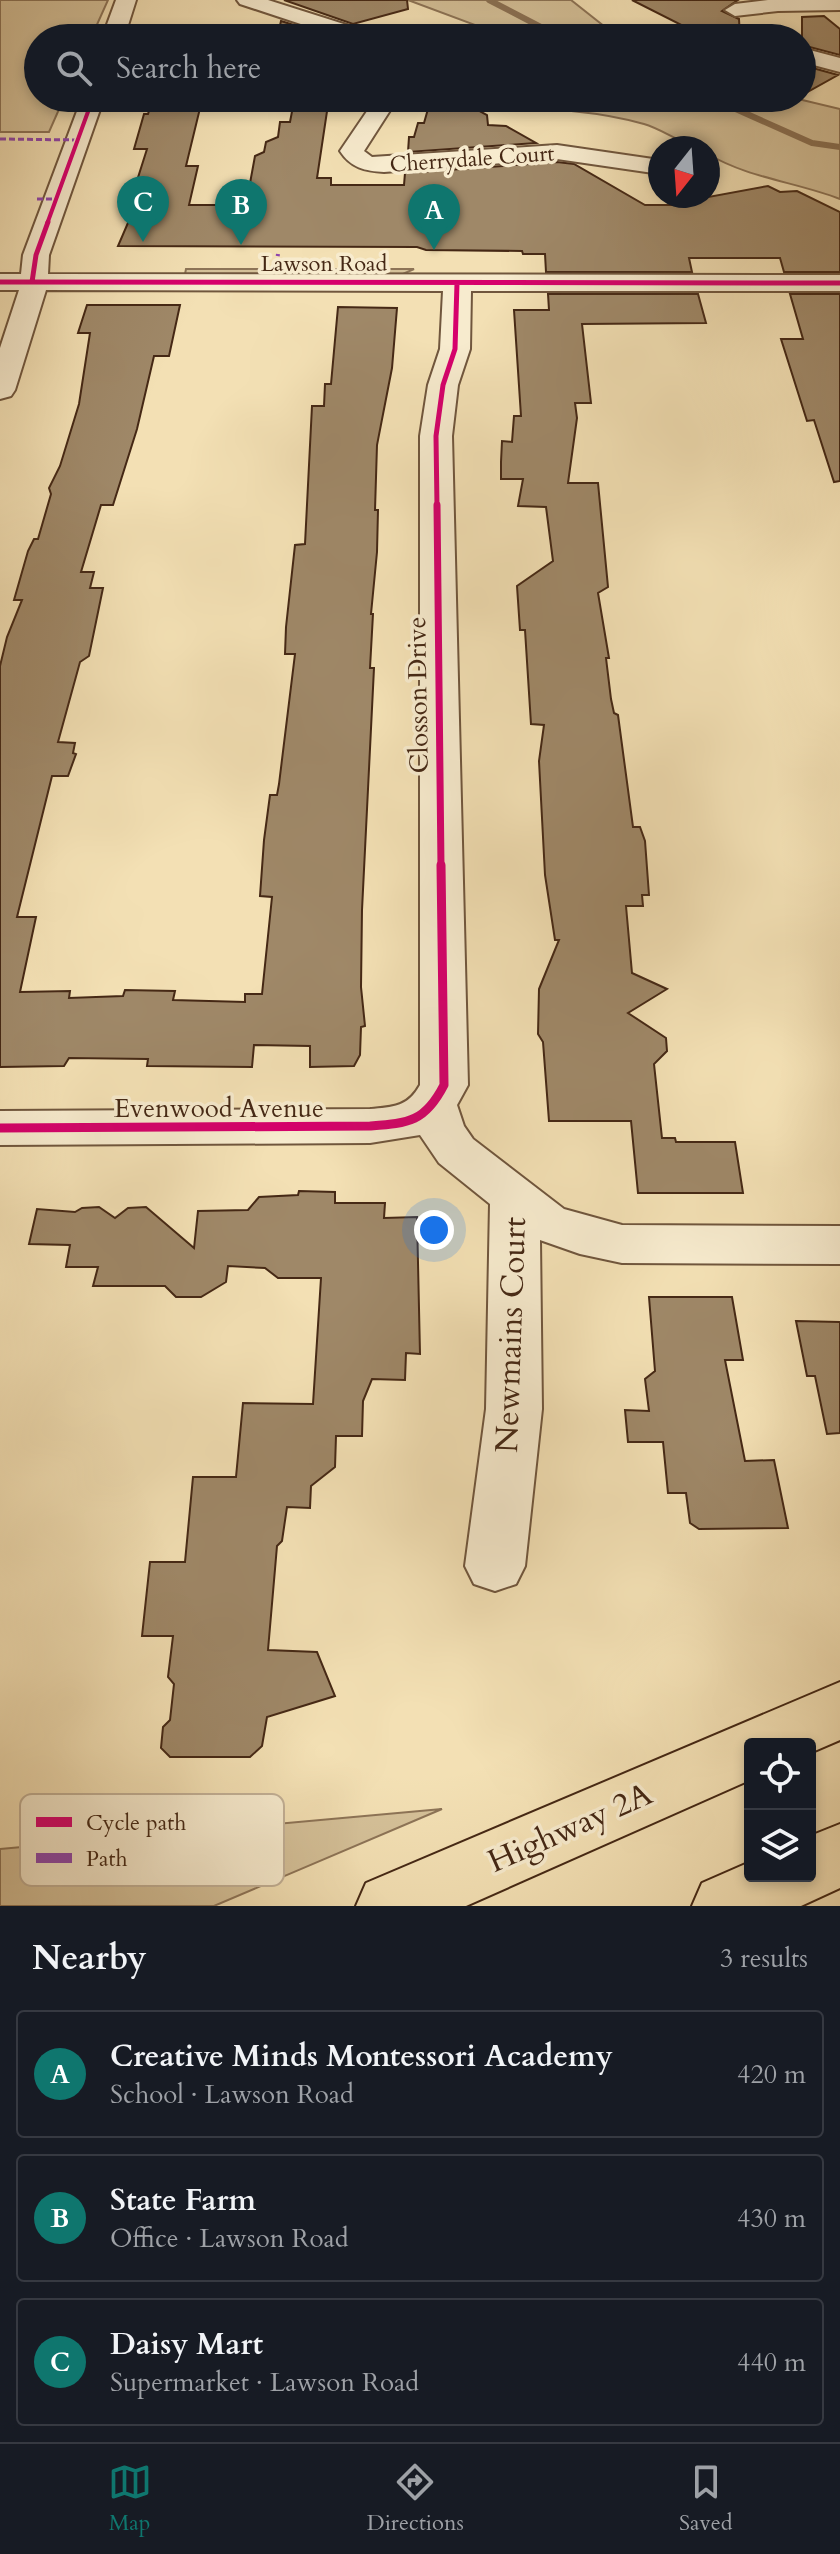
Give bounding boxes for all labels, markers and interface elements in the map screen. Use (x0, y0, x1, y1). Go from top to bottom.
search box (24, 24, 816, 112)
icon: search (52, 46, 96, 90)
text: Search here (116, 48, 261, 89)
north arrow (648, 136, 720, 208)
street label: Cherrydale Court (389, 138, 555, 180)
pin: C (117, 176, 169, 242)
pin: B (215, 179, 267, 245)
pin: A (408, 184, 460, 250)
street label: Lawson Road (261, 249, 388, 279)
street label: Closson Drive (399, 616, 437, 774)
street label: Evenwood Avenue (114, 1091, 324, 1126)
your location (414, 1210, 454, 1250)
street label: Newmains Court (485, 1216, 537, 1454)
map controls (744, 1738, 816, 1882)
button: locate (744, 1738, 816, 1810)
street label: Highway 2A (481, 1772, 659, 1884)
legend (20, 1794, 284, 1886)
text: Cycle path (86, 1808, 186, 1838)
button: layers (744, 1810, 816, 1882)
text: Path (86, 1844, 128, 1874)
text: Nearby (32, 1935, 147, 1981)
text: 3 results (720, 1941, 808, 1976)
text: Creative Minds Montessori Academy (110, 2036, 613, 2077)
text: A (50, 2057, 70, 2092)
text: 420 m (737, 2057, 806, 2092)
text: School · Lawson Road (110, 2077, 354, 2112)
text: State Farm (110, 2180, 256, 2221)
text: B (51, 2201, 69, 2236)
text: 430 m (737, 2201, 806, 2236)
text: Office · Lawson Road (110, 2221, 349, 2256)
text: Daisy Mart (110, 2324, 263, 2365)
text: C (50, 2345, 70, 2380)
text: 440 m (737, 2345, 806, 2380)
text: Supermarket · Lawson Road (110, 2365, 419, 2400)
tab: Map (108, 2460, 152, 2538)
tab: Directions (367, 2460, 464, 2538)
tab: Saved (679, 2460, 732, 2538)

